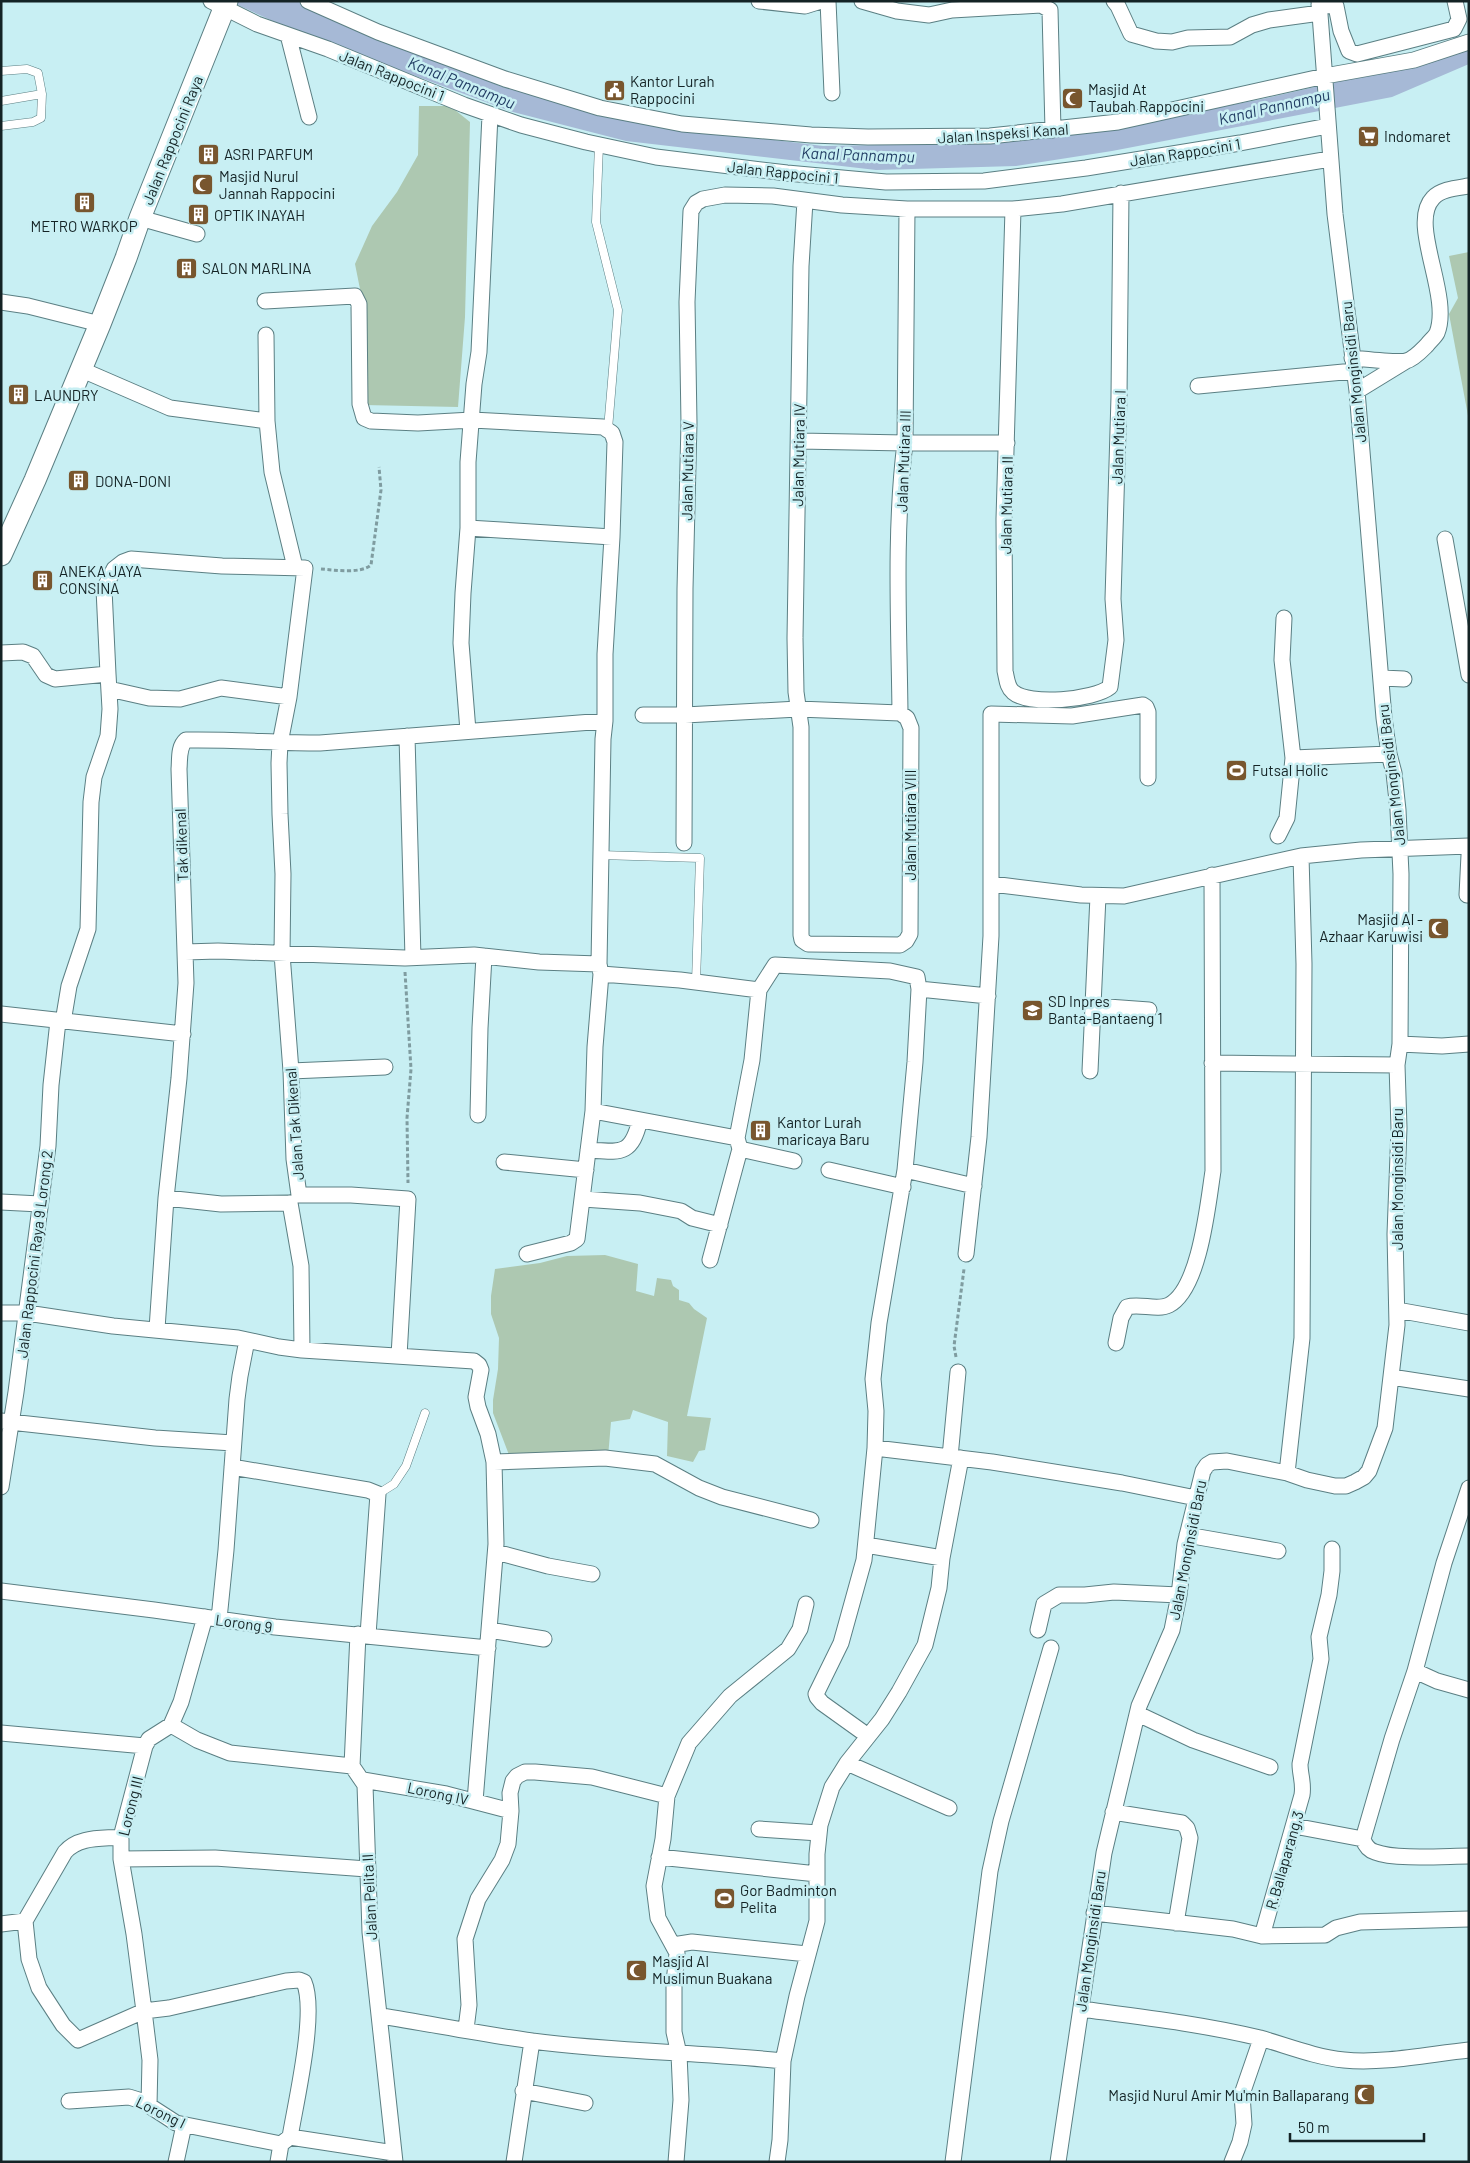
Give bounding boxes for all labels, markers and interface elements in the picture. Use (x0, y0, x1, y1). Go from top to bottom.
street label: Jalan Rappocini 1 (337, 46, 447, 104)
water label: Kanal Pannampu (406, 52, 518, 112)
place label: Kantor Lurah Rappocini (630, 72, 715, 107)
street label: Jalan Rappocini Raya (138, 73, 206, 207)
public building icon: Kantor Lurah Rappocini (602, 78, 626, 102)
place label: Masjid At Taubah Rappocini (1088, 80, 1204, 115)
water label: Kanal Pannampu (1216, 84, 1332, 128)
mosque icon: Masjid At Taubah Rappocini (1060, 86, 1084, 110)
street label: Jalan Inspeksi Kanal (937, 119, 1069, 147)
supermarket icon: Indomaret (1356, 124, 1380, 148)
place label: Indomaret (1384, 127, 1451, 145)
street label: Jalan Rappocini 1 (1128, 134, 1242, 170)
building icon: ASRI PARFUM (196, 142, 220, 166)
water label: Kanal Pannampu (801, 143, 915, 165)
place label: ASRI PARFUM (224, 145, 313, 163)
street label: Jalan Rappocini 1 (726, 157, 840, 187)
place label: Masjid Nurul Jannah Rappocini (219, 167, 335, 202)
mosque icon: Masjid Nurul Jannah Rappocini (191, 173, 215, 197)
building icon: METRO WARKOP (72, 191, 96, 215)
building icon: OPTIK INAYAH (186, 203, 210, 227)
place label: OPTIK INAYAH (214, 206, 305, 224)
place label: METRO WARKOP (30, 217, 138, 235)
building icon: SALON MARLINA (174, 256, 198, 280)
place label: SALON MARLINA (202, 259, 311, 277)
street label: Jalan Monginsidi Baru (1337, 300, 1369, 444)
building icon: LAUNDRY (6, 383, 30, 407)
place label: LAUNDRY (34, 386, 99, 404)
street label: Jalan Mutiara I (1107, 390, 1129, 484)
street label: Jalan Mutiara IV (788, 403, 808, 507)
street label: Jalan Mutiara III (892, 410, 914, 512)
street label: Jalan Mutiara V (677, 421, 697, 521)
street label: Jalan Mutiara II (996, 456, 1016, 554)
building icon: DONA-DONI (67, 469, 91, 493)
place label: DONA-DONI (95, 472, 171, 490)
place label: ANEKA JAYA CONSINA (59, 562, 142, 597)
building icon: ANEKA JAYA CONSINA (31, 568, 55, 592)
street label: Jalan Monginsidi Baru (1373, 703, 1409, 847)
sports icon: Futsal Holic (1224, 758, 1248, 782)
place label: Futsal Holic (1252, 761, 1328, 779)
street label: Jalan Mutiara VIII (901, 770, 919, 880)
street label: Tak dikenal (171, 808, 191, 882)
place label: Masjid Al - Azhaar Karuwisi (1319, 910, 1423, 945)
mosque icon: Masjid Al - Azhaar Karuwisi (1427, 916, 1451, 940)
place label: SD Inpres Banta-Bantaeng 1 (1048, 992, 1163, 1027)
school or university icon: SD Inpres Banta-Bantaeng 1 (1020, 998, 1044, 1022)
street label: Jalan Tak Dikenal (281, 1067, 307, 1181)
street label: Jalan Monginsidi Baru (1388, 1108, 1406, 1250)
place label: Kantor Lurah maricaya Baru (777, 1113, 870, 1148)
building icon: Kantor Lurah maricaya Baru (749, 1119, 773, 1143)
street label: Jalan Rappocini Raya 9 Lorong 2 (12, 1149, 56, 1359)
street label: Jalan Monginsidi Baru (1165, 1479, 1209, 1621)
street label: Lorong 9 (214, 1610, 274, 1636)
street label: Lorong III (114, 1774, 146, 1838)
street label: Lorong IV (406, 1778, 470, 1808)
street label: R.Ballaparang,3 (1261, 1809, 1307, 1911)
street label: Jalan Pelita II (358, 1853, 380, 1941)
street label: Jalan Monginsidi Baru (1071, 1869, 1109, 2013)
place label: Gor Badminton Pelita (740, 1881, 837, 1916)
sports icon: Gor Badminton Pelita (712, 1887, 736, 1911)
place label: Masjid Al Muslimun Buakana (652, 1952, 772, 1987)
mosque icon: Masjid Al Muslimun Buakana (624, 1958, 648, 1982)
mosque icon: Masjid Nurul Amir Mu'min Ballaparang (1353, 2083, 1377, 2107)
place label: Masjid Nurul Amir Mu'min Ballaparang (1108, 2086, 1349, 2104)
street label: Lorong I (133, 2092, 189, 2132)
scale bar (1290, 2110, 1424, 2142)
text: 50 m (1298, 2118, 1330, 2136)

